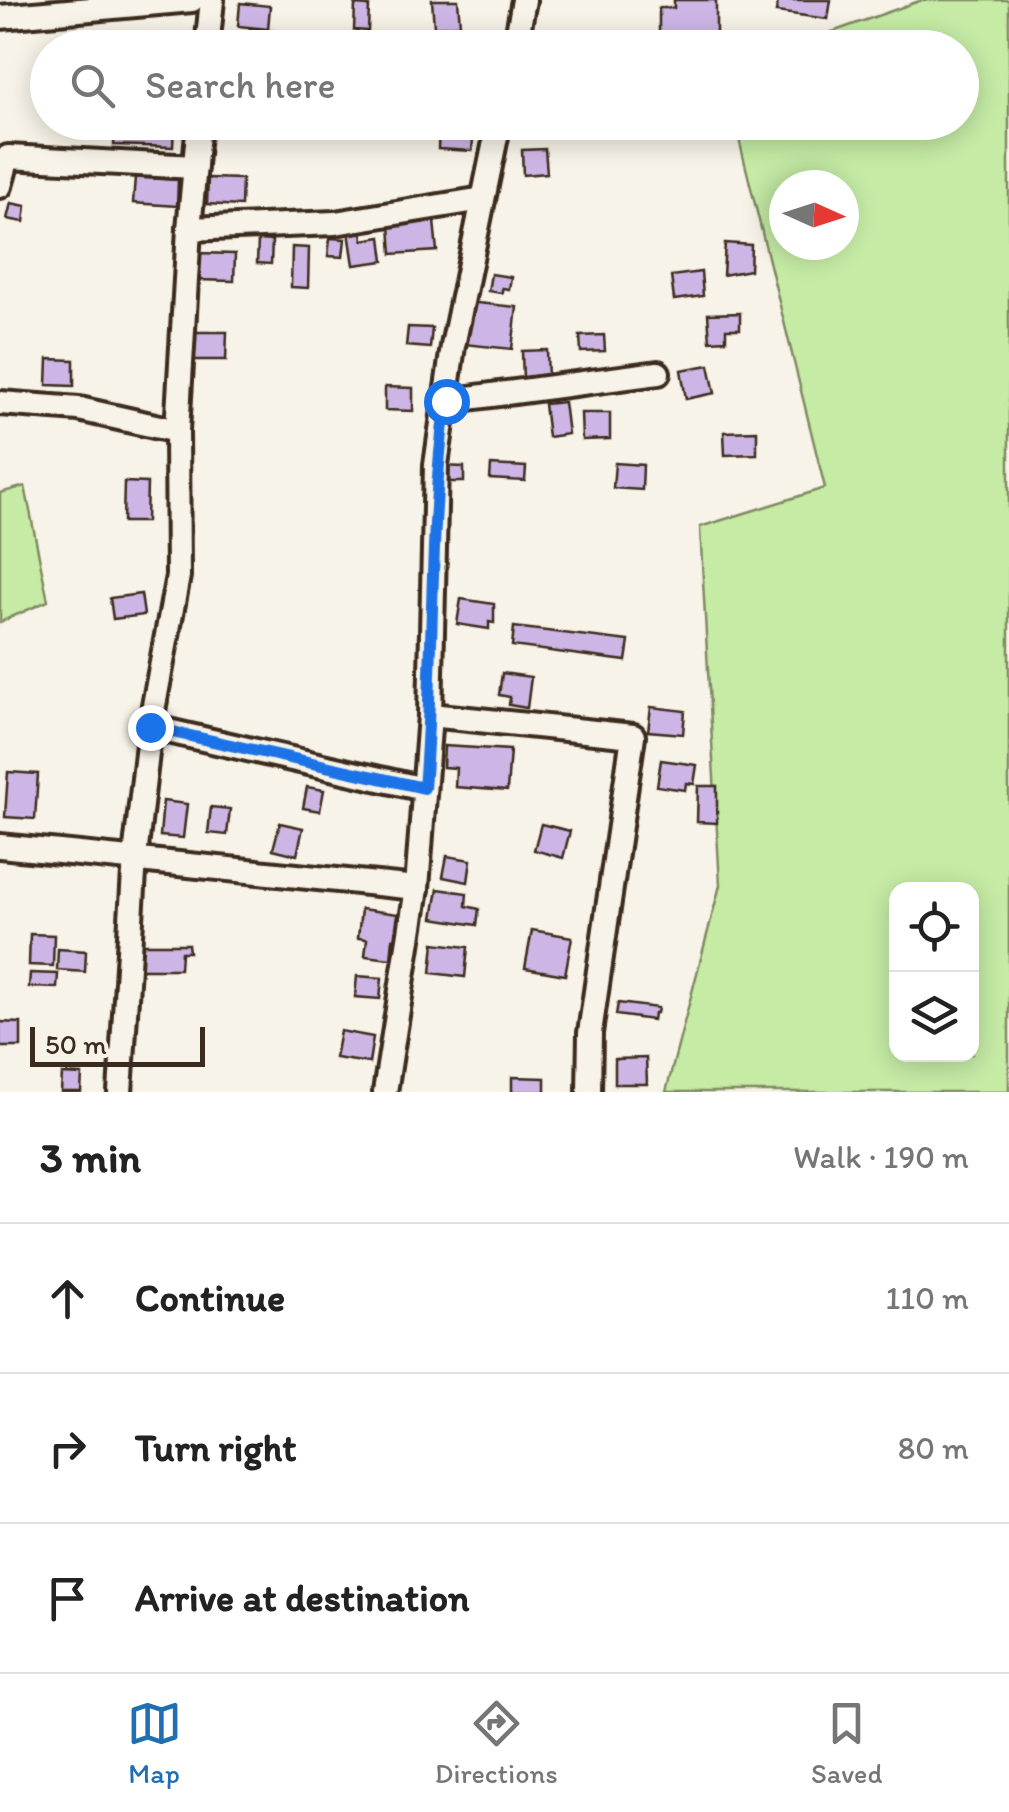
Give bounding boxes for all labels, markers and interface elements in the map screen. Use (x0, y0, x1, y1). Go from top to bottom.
search box (30, 30, 979, 140)
icon: search (65, 58, 120, 113)
text: Search here (145, 62, 336, 108)
north arrow (769, 170, 859, 260)
route start (424, 379, 470, 425)
route end (128, 705, 174, 751)
map controls (889, 882, 979, 1062)
button: locate (889, 882, 979, 972)
button: layers (889, 972, 979, 1062)
scale bar (30, 1022, 205, 1066)
text: 50 m (45, 1027, 107, 1061)
text: 3 min (40, 1132, 141, 1183)
text: Walk · 190 m (793, 1138, 969, 1176)
icon: ahead (40, 1271, 95, 1326)
text: Continue (135, 1275, 285, 1321)
text: 110 m (885, 1279, 969, 1317)
icon: right (40, 1421, 95, 1476)
text: Turn right (135, 1425, 297, 1471)
text: 80 m (898, 1429, 969, 1467)
icon: arrive (40, 1571, 95, 1626)
text: Arrive at destination (135, 1575, 470, 1621)
tab: Map (127, 1696, 182, 1790)
tab: Directions (435, 1696, 558, 1790)
tab: Saved (811, 1696, 882, 1790)

